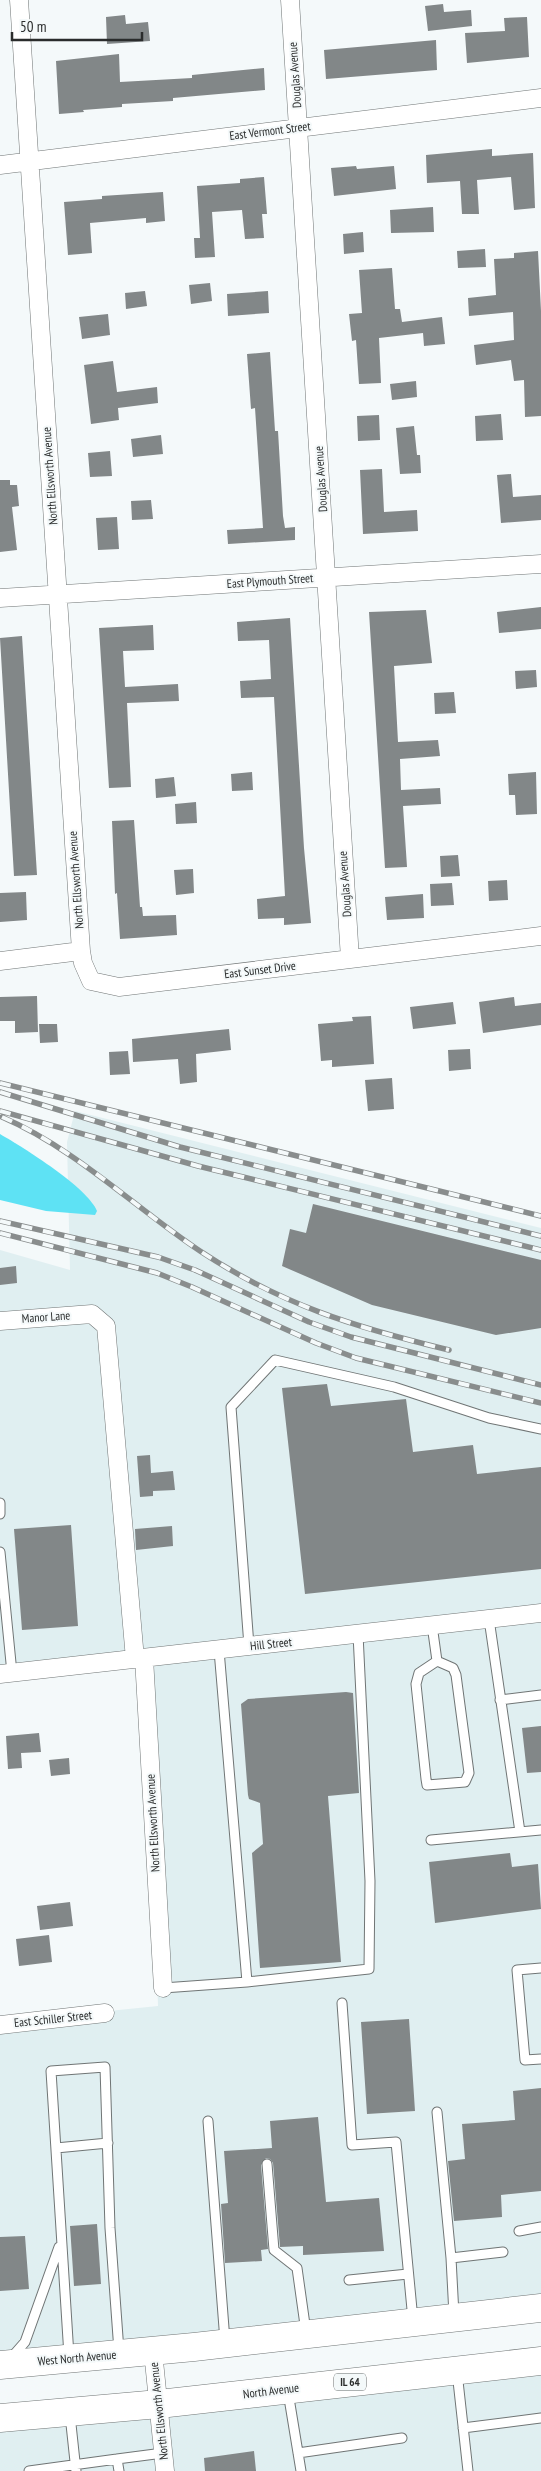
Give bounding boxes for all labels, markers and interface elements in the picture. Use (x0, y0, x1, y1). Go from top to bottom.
scale bar (12, 10, 142, 42)
text: 50 m (20, 17, 46, 36)
street label: Douglas Avenue (285, 42, 304, 109)
street label: East Vermont Street (228, 118, 312, 143)
street label: North Ellsworth Avenue (39, 427, 60, 525)
street label: Douglas Avenue (311, 446, 330, 513)
street label: East Plymouth Street (226, 570, 314, 591)
street label: North Ellsworth Avenue (65, 831, 86, 929)
street label: Douglas Avenue (335, 851, 354, 918)
street label: East Sunset Drive (223, 958, 297, 981)
street label: Manor Lane (21, 1307, 71, 1326)
street label: Hill Street (249, 1634, 293, 1653)
street label: North Ellsworth Avenue (142, 1774, 163, 1872)
street label: East Schiller Street (13, 2007, 93, 2030)
street label: West North Avenue (37, 2347, 117, 2368)
street label: North Ellsworth Avenue (146, 2361, 171, 2461)
road number: IL 64 (334, 2374, 366, 2390)
street label: North Avenue (242, 2380, 300, 2401)

